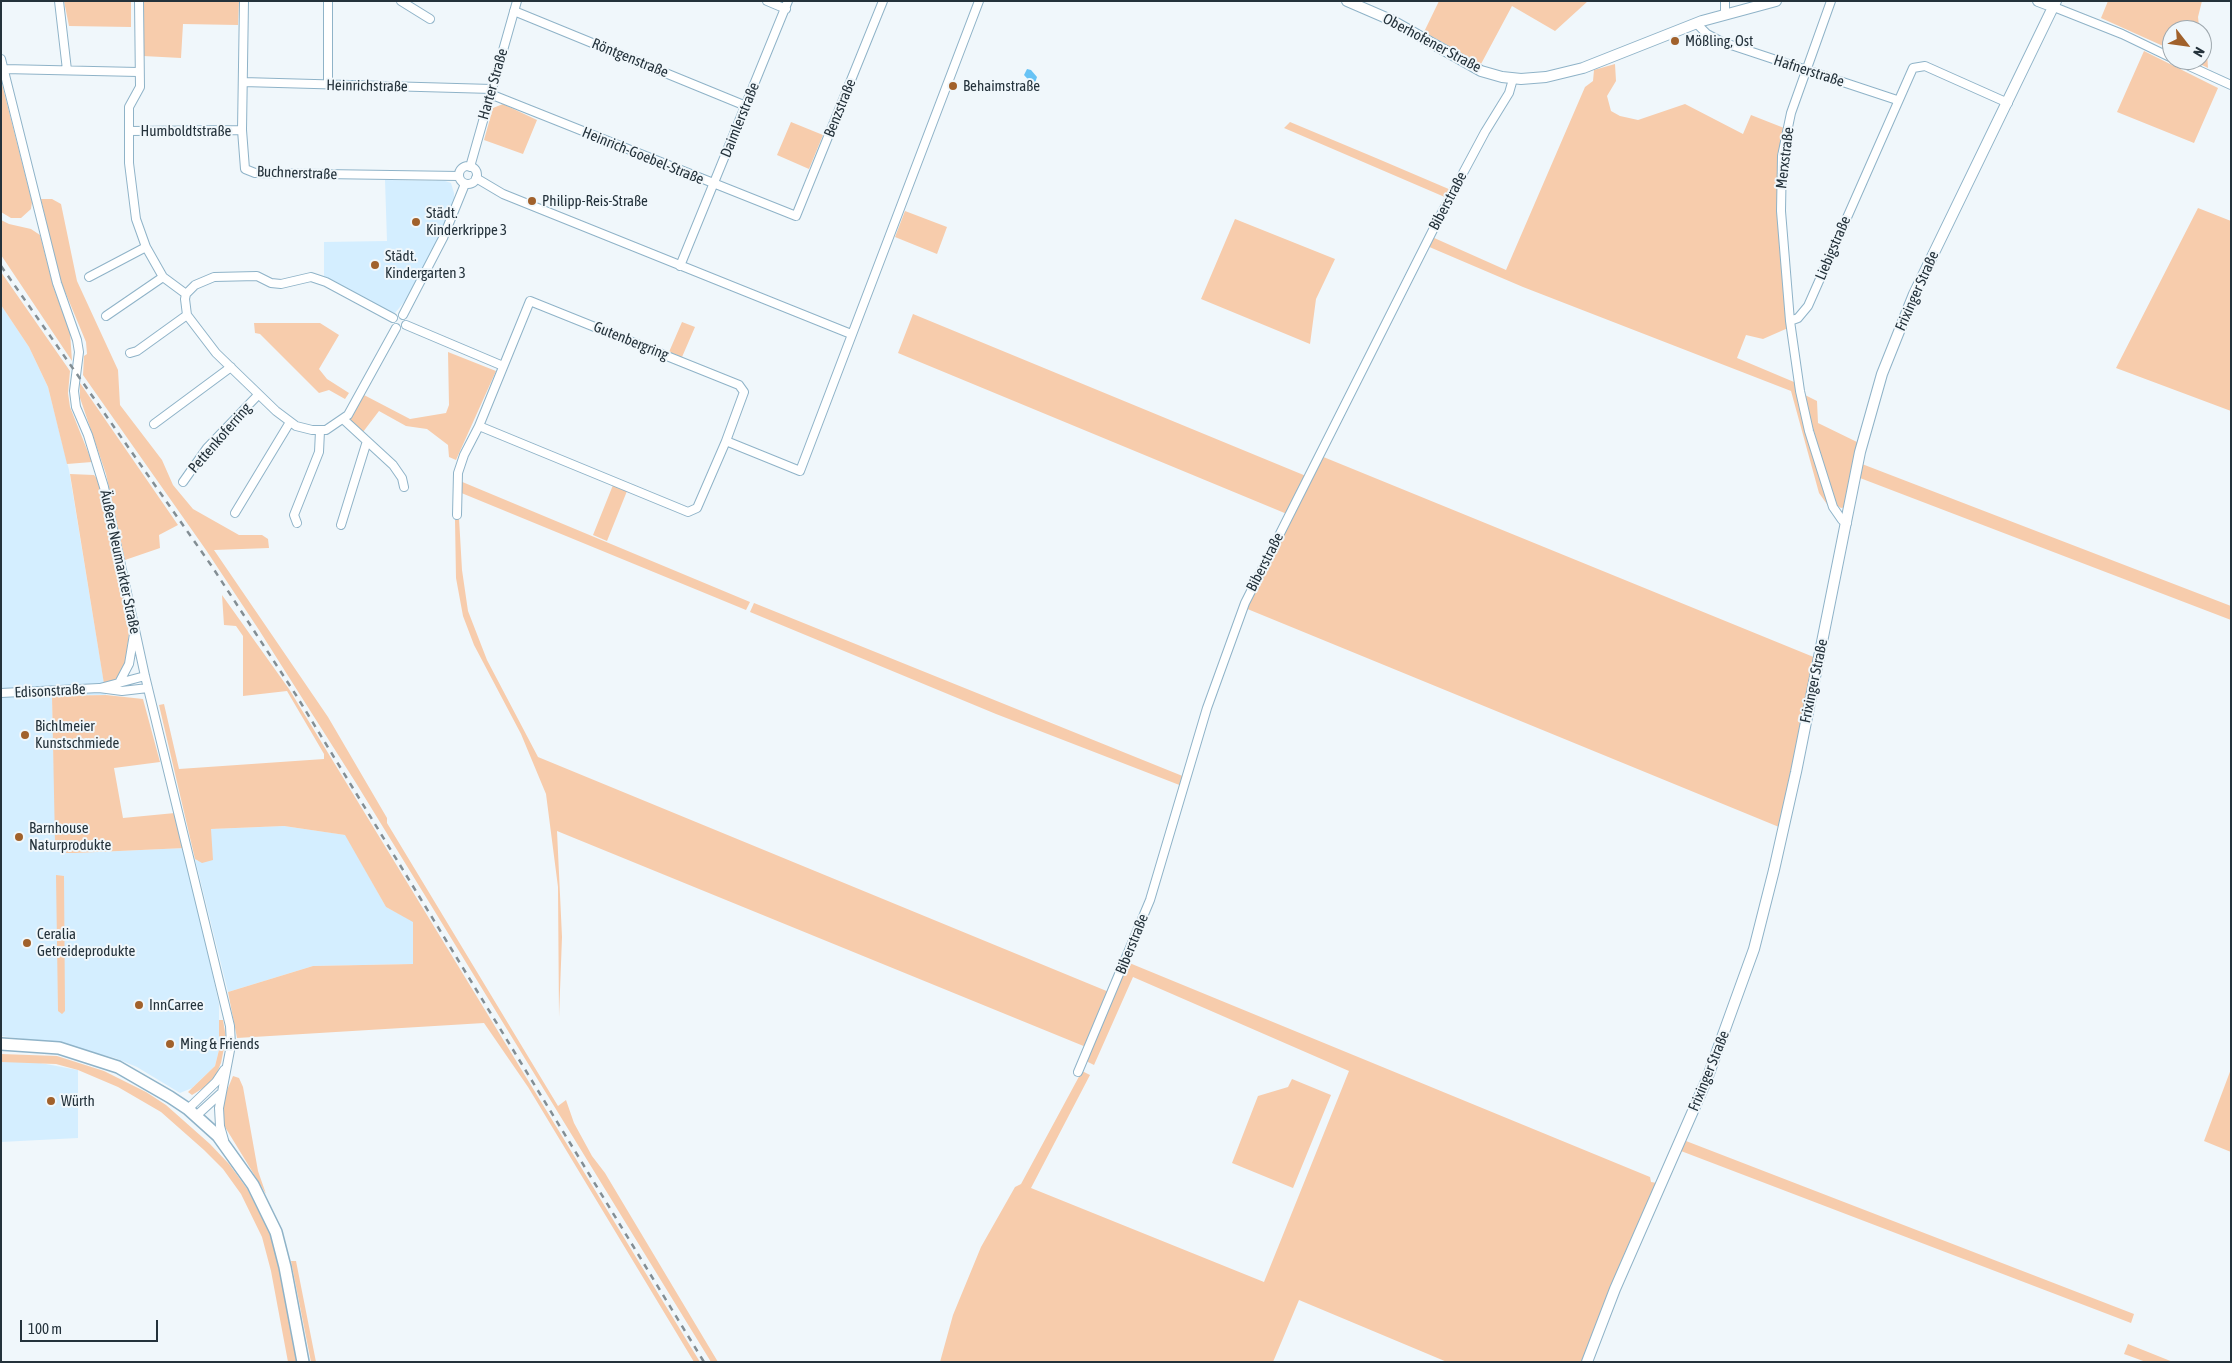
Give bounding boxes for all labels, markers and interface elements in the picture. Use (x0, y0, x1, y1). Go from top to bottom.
street label: Oberhofener Straße (1380, 10, 1484, 76)
north arrow (2162, 20, 2212, 70)
place label: Mößling, Ost (1685, 32, 1753, 50)
street label: Röntgenstraße (589, 34, 671, 82)
marker: Mößling, Ost (1669, 35, 1681, 47)
text: N (2190, 44, 2208, 60)
street label: Harter Straße (474, 46, 512, 122)
street label: Hafnerstraße (1772, 51, 1846, 91)
street label: Heinrichstraße (326, 76, 408, 96)
street label: Benzstraße (820, 76, 860, 140)
place label: Behaimstraße (963, 77, 1040, 95)
street label: Daimlerstraße (717, 80, 763, 160)
marker: Behaimstraße (947, 80, 959, 92)
street label: Humboldtstraße (141, 122, 231, 140)
street label: Heinrich-Goebel-Straße (579, 123, 707, 189)
street label: Merxstraße (1772, 126, 1798, 190)
street label: Buchnerstraße (257, 163, 337, 183)
street label: Biberstraße (1425, 169, 1471, 233)
place label: Philipp-Reis-Straße (542, 192, 648, 210)
marker: Philipp-Reis-Straße (526, 195, 538, 207)
place label: Städt. Kinderkrippe 3 (426, 204, 507, 239)
street label: Liebigstraße (1811, 213, 1855, 283)
marker: Städt. Kinderkrippe 3 (410, 216, 422, 228)
place label: Städt. Kindergarten 3 (385, 247, 466, 282)
street label: Frixinger Straße (1891, 248, 1943, 334)
marker: Städt. Kindergarten 3 (369, 259, 381, 271)
street label: Gutenbergring (591, 318, 671, 364)
street label: Pettenkoferring (185, 399, 255, 477)
street label: Äußere Neumarkter Straße (96, 488, 144, 636)
street label: Biberstraße (1243, 530, 1287, 594)
street label: Frixinger Straße (1796, 637, 1832, 725)
street label: Edisonstraße (14, 680, 86, 702)
place label: Bichlmeier Kunstschmiede (35, 717, 119, 752)
marker: Bichlmeier Kunstschmiede (19, 729, 31, 741)
place label: Barnhouse Naturprodukte (29, 819, 111, 854)
marker: Barnhouse Naturprodukte (13, 831, 25, 843)
street label: Biberstraße (1112, 911, 1152, 977)
place label: Ceralia Getreideprodukte (37, 925, 135, 960)
marker: Ceralia Getreideprodukte (21, 937, 33, 949)
place label: InnCarree (149, 996, 203, 1014)
marker: InnCarree (133, 999, 145, 1011)
street label: Frixinger Straße (1685, 1028, 1733, 1114)
place label: Ming & Friends (180, 1035, 259, 1053)
marker: Ming & Friends (164, 1038, 176, 1050)
place label: Würth (61, 1092, 95, 1110)
marker: Würth (45, 1095, 57, 1107)
scale bar (22, 1310, 160, 1342)
text: 100 m (28, 1320, 62, 1337)

